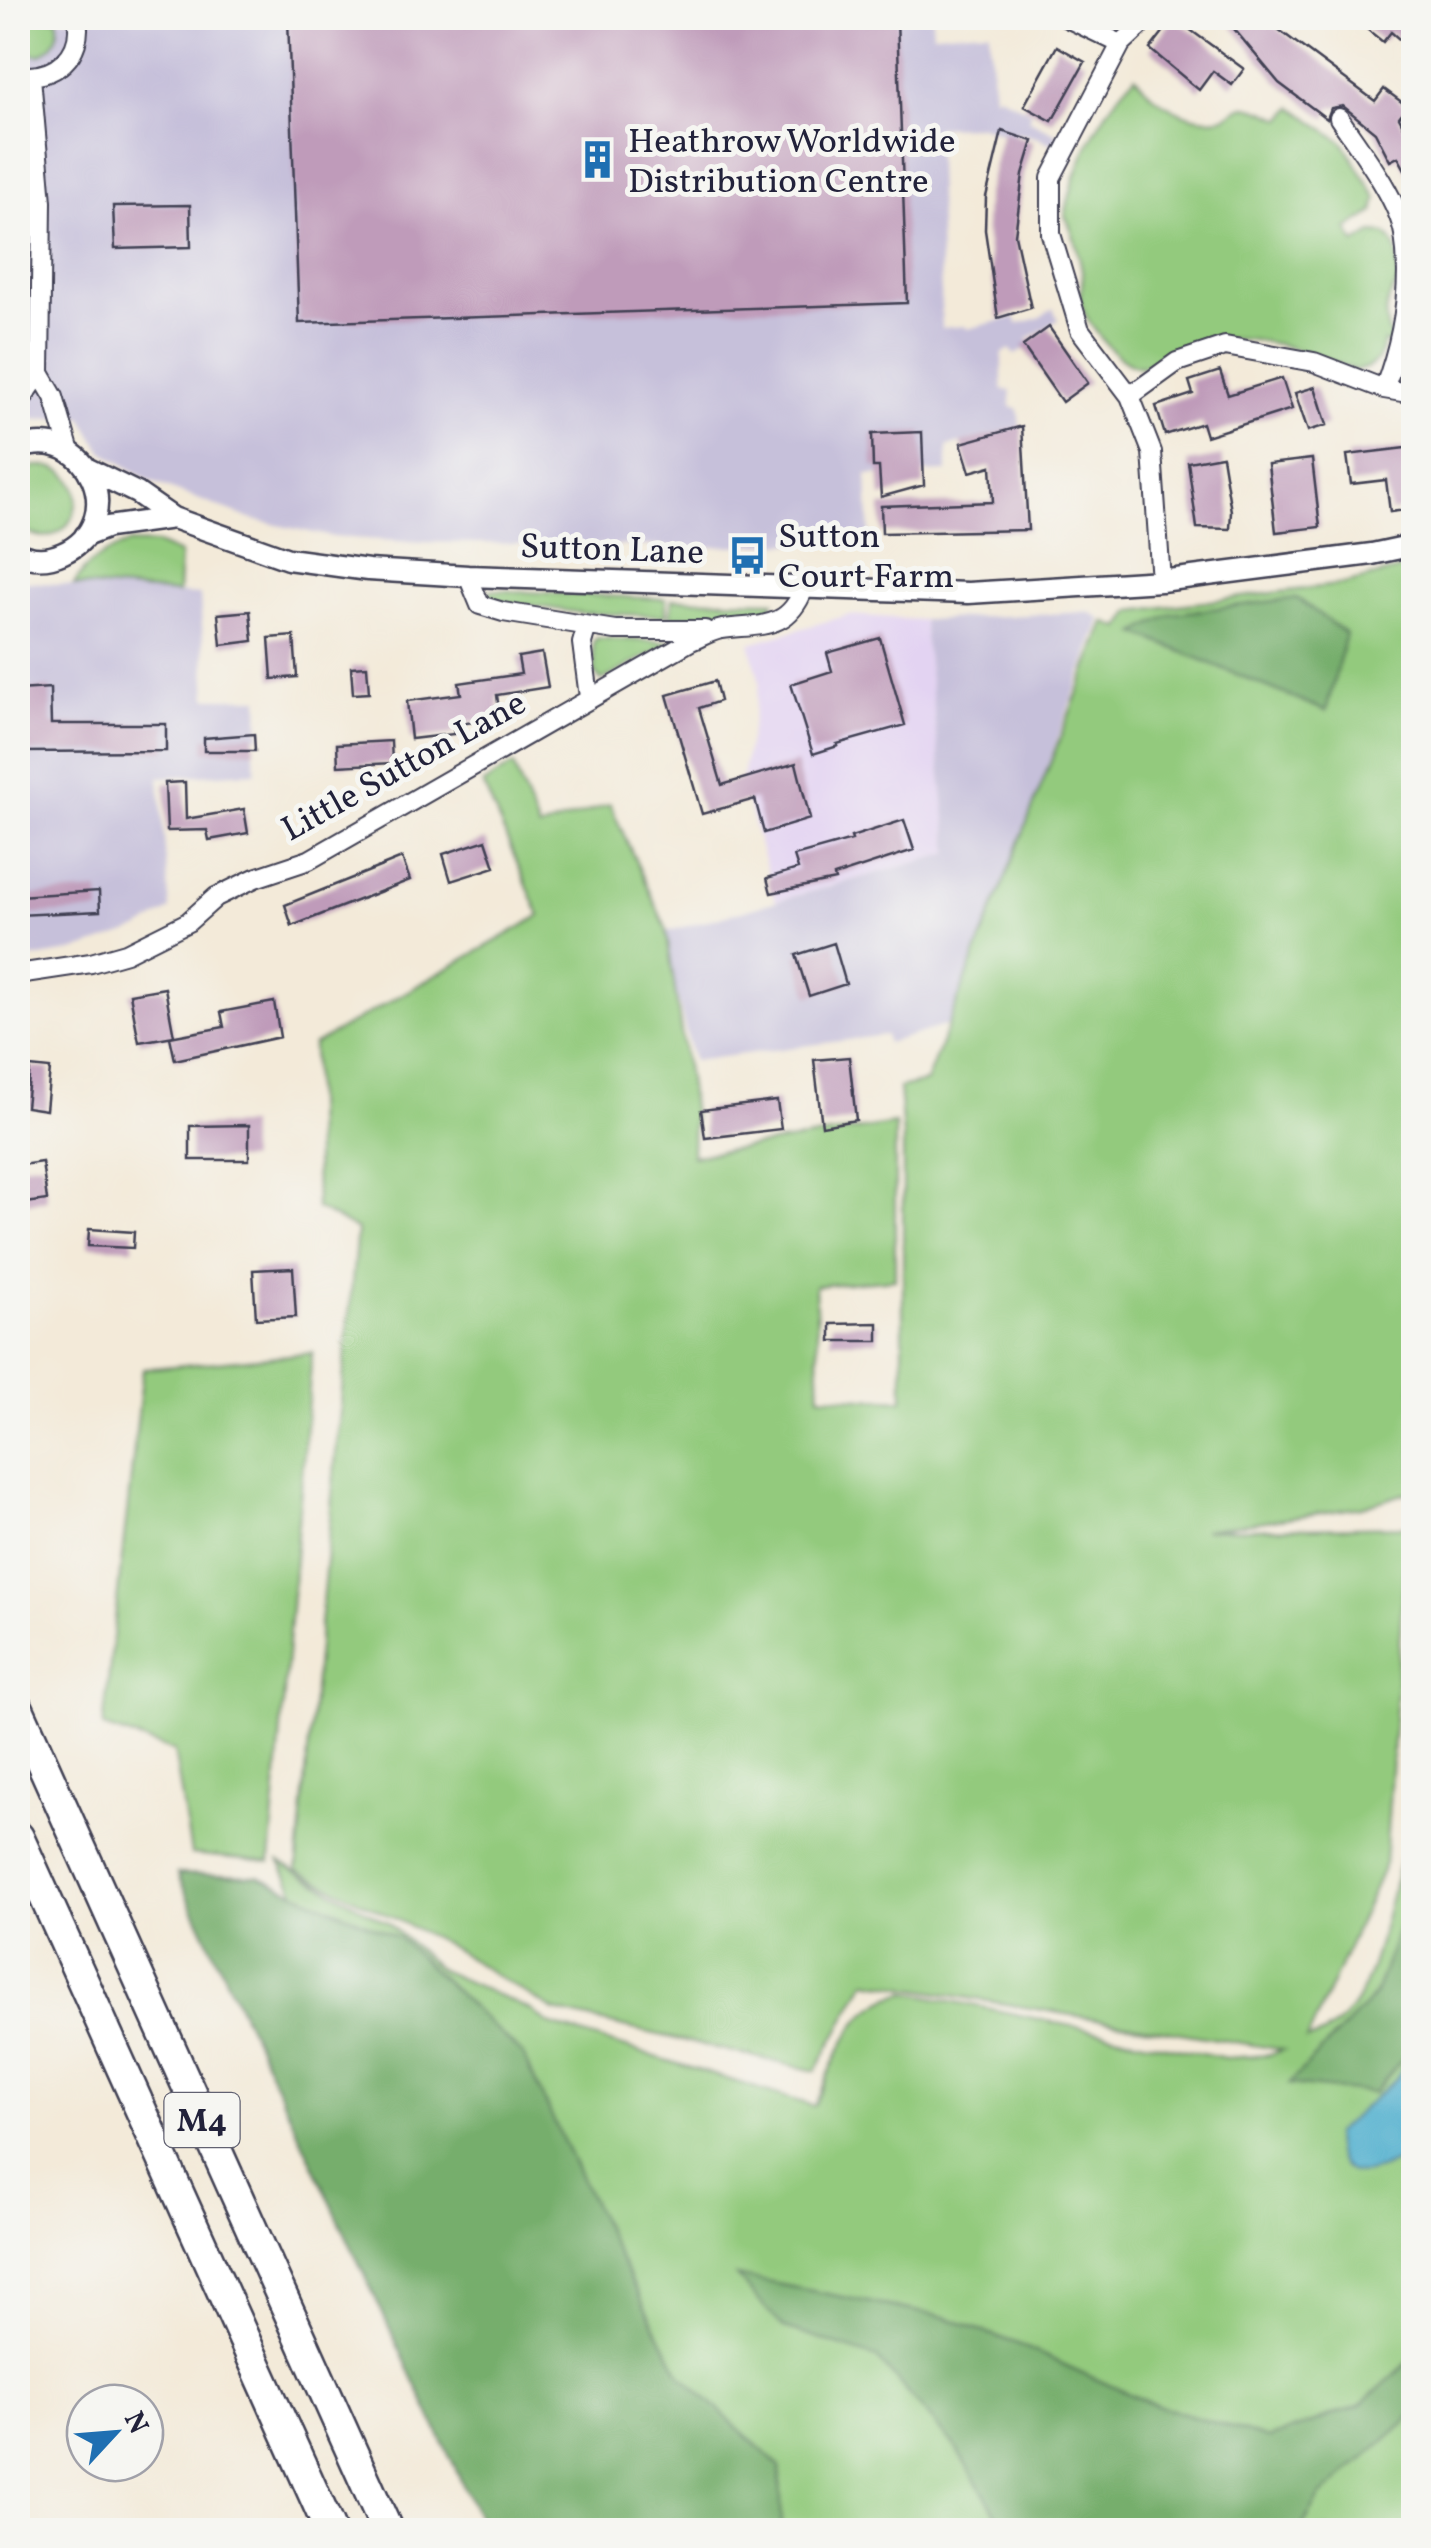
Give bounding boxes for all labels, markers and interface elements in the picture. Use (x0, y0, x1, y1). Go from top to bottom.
place label: Heathrow Worldwide Distribution Centre (628, 119, 956, 207)
building icon: Heathrow Worldwide Distribution Centre (577, 139, 619, 181)
place label: Sutton Court Farm (778, 514, 954, 602)
street label: Sutton Lane (519, 524, 705, 578)
bus stop icon: Sutton Court Farm (727, 534, 769, 576)
street label: Little Sutton Lane (274, 681, 535, 855)
road number: M4 (164, 2093, 240, 2147)
north arrow (65, 2383, 165, 2483)
text: N (113, 2405, 157, 2441)

